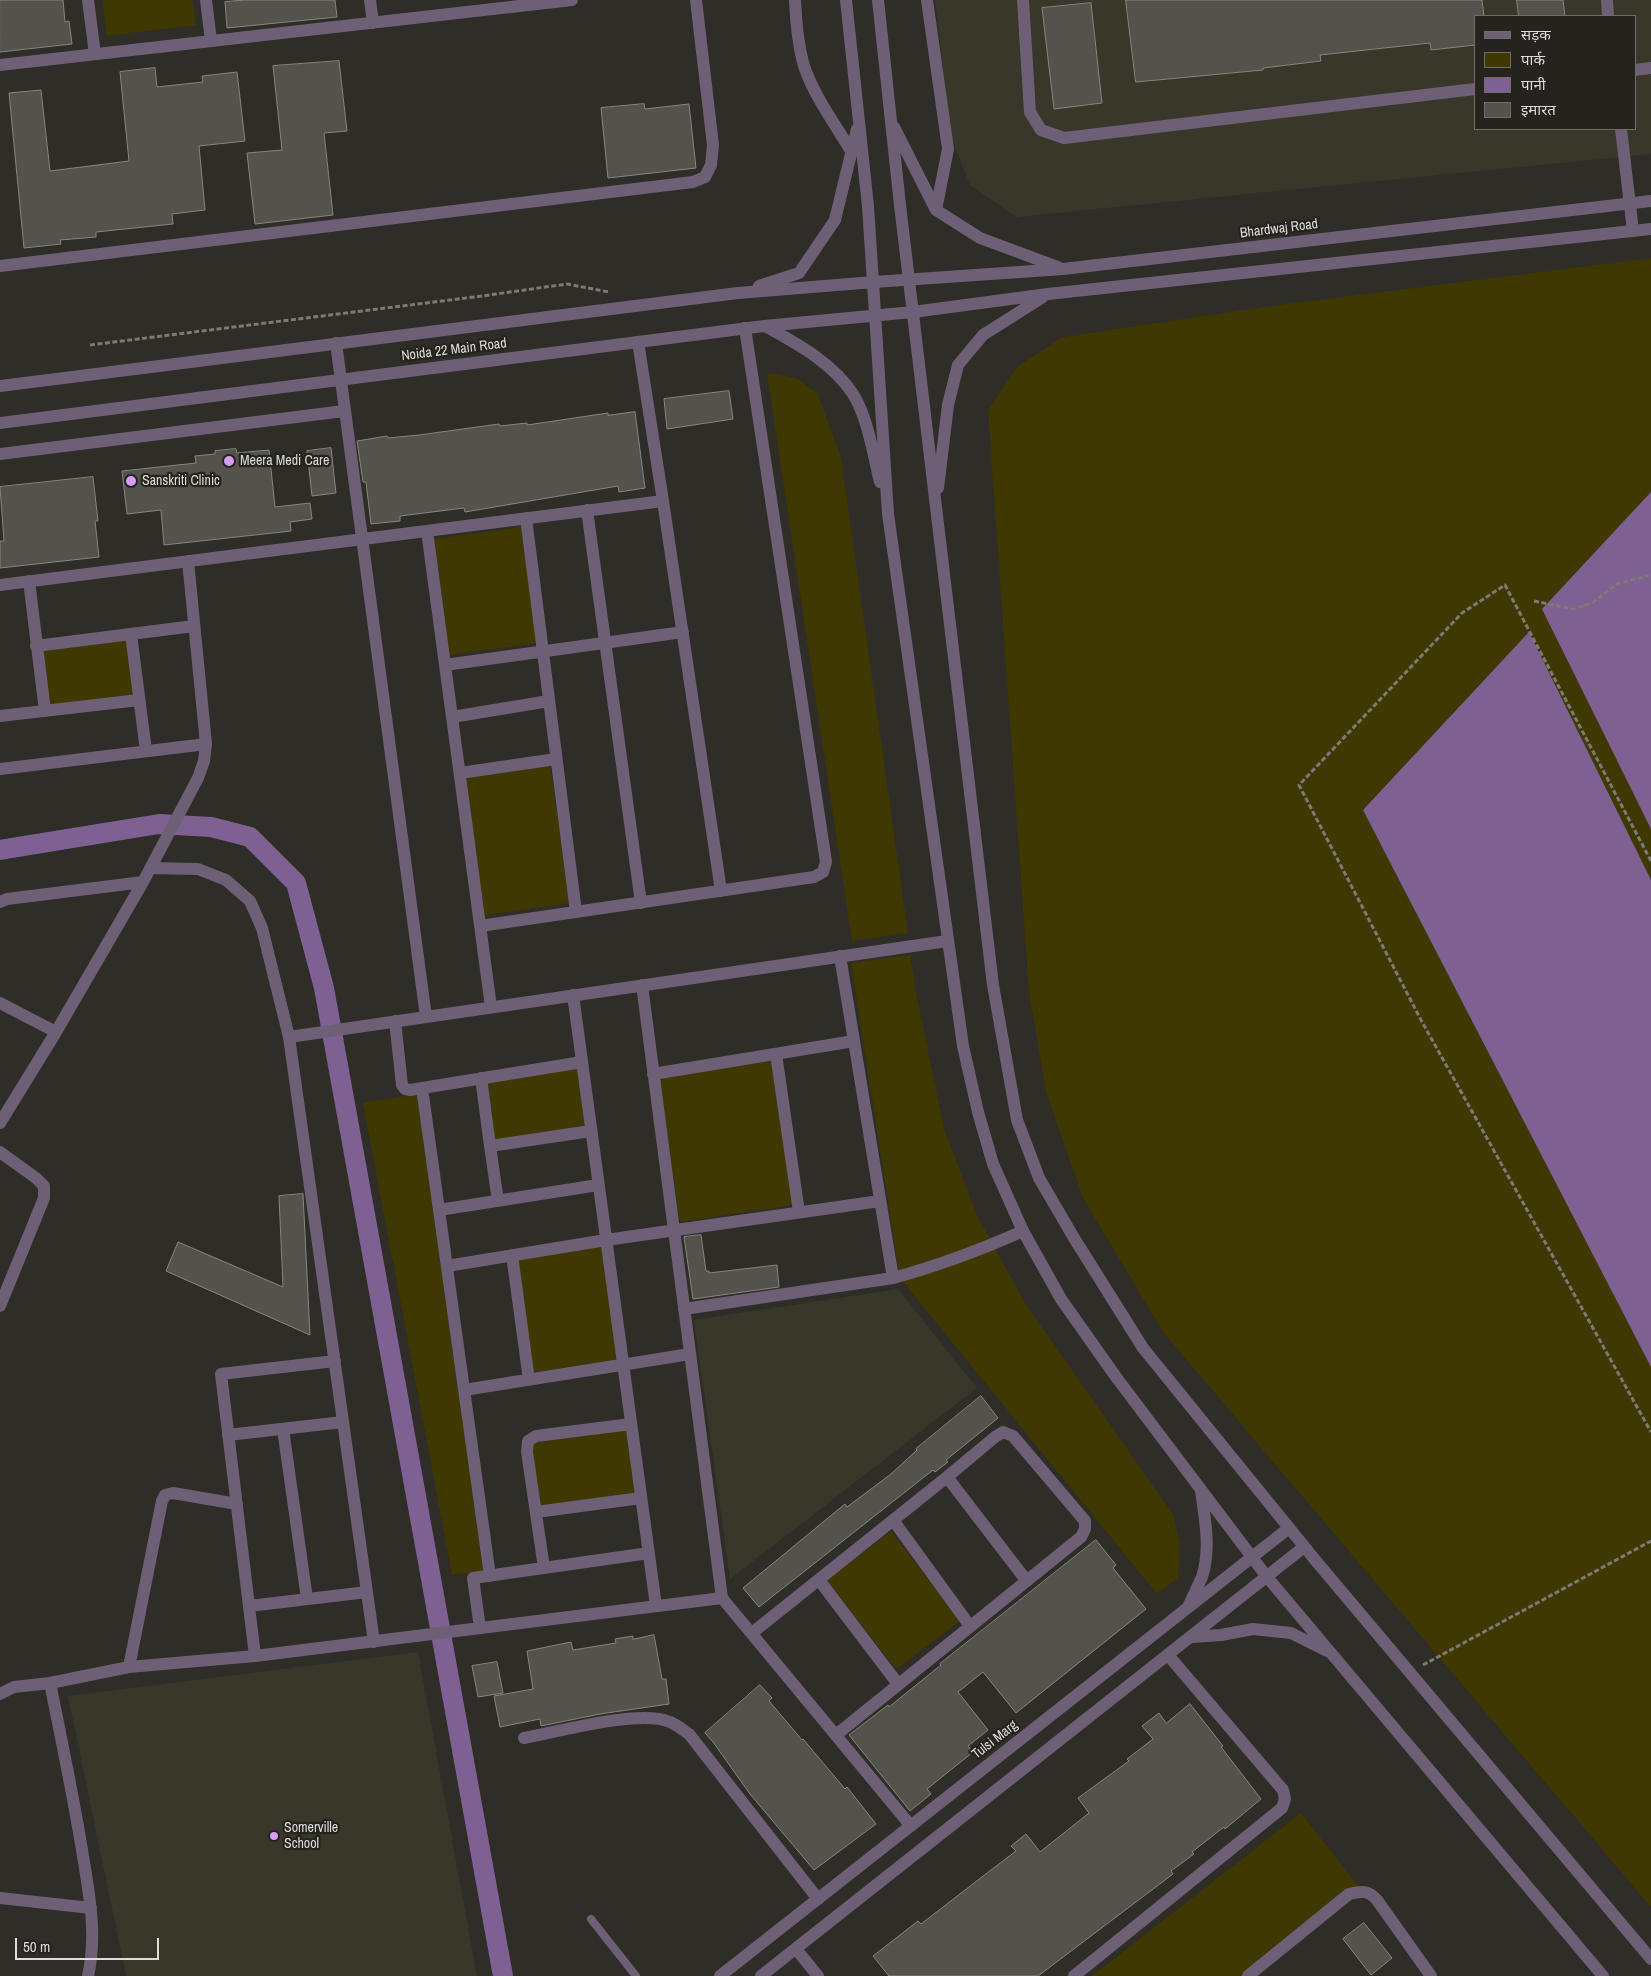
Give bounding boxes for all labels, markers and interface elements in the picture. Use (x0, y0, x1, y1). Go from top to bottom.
legend (1474, 15, 1636, 130)
text: सड़क (1521, 24, 1551, 45)
text: पार्क (1521, 49, 1545, 70)
text: पानी (1521, 74, 1546, 95)
text: इमारत (1521, 99, 1556, 120)
street label: Bhardwaj Road (1239, 216, 1319, 242)
street label: Noida 22 Main Road (400, 335, 508, 365)
place label: Meera Medi Care (240, 453, 329, 469)
marker: Meera Medi Care (222, 454, 236, 468)
place label: Sanskriti Clinic (142, 473, 220, 489)
marker: Sanskriti Clinic (124, 474, 138, 488)
street label: Tulsi Marg (969, 1717, 1021, 1763)
place label: Somerville School (284, 1820, 338, 1852)
marker: Somerville School (268, 1830, 280, 1842)
scale bar (18, 1928, 161, 1960)
text: 50 m (23, 1936, 50, 1957)

